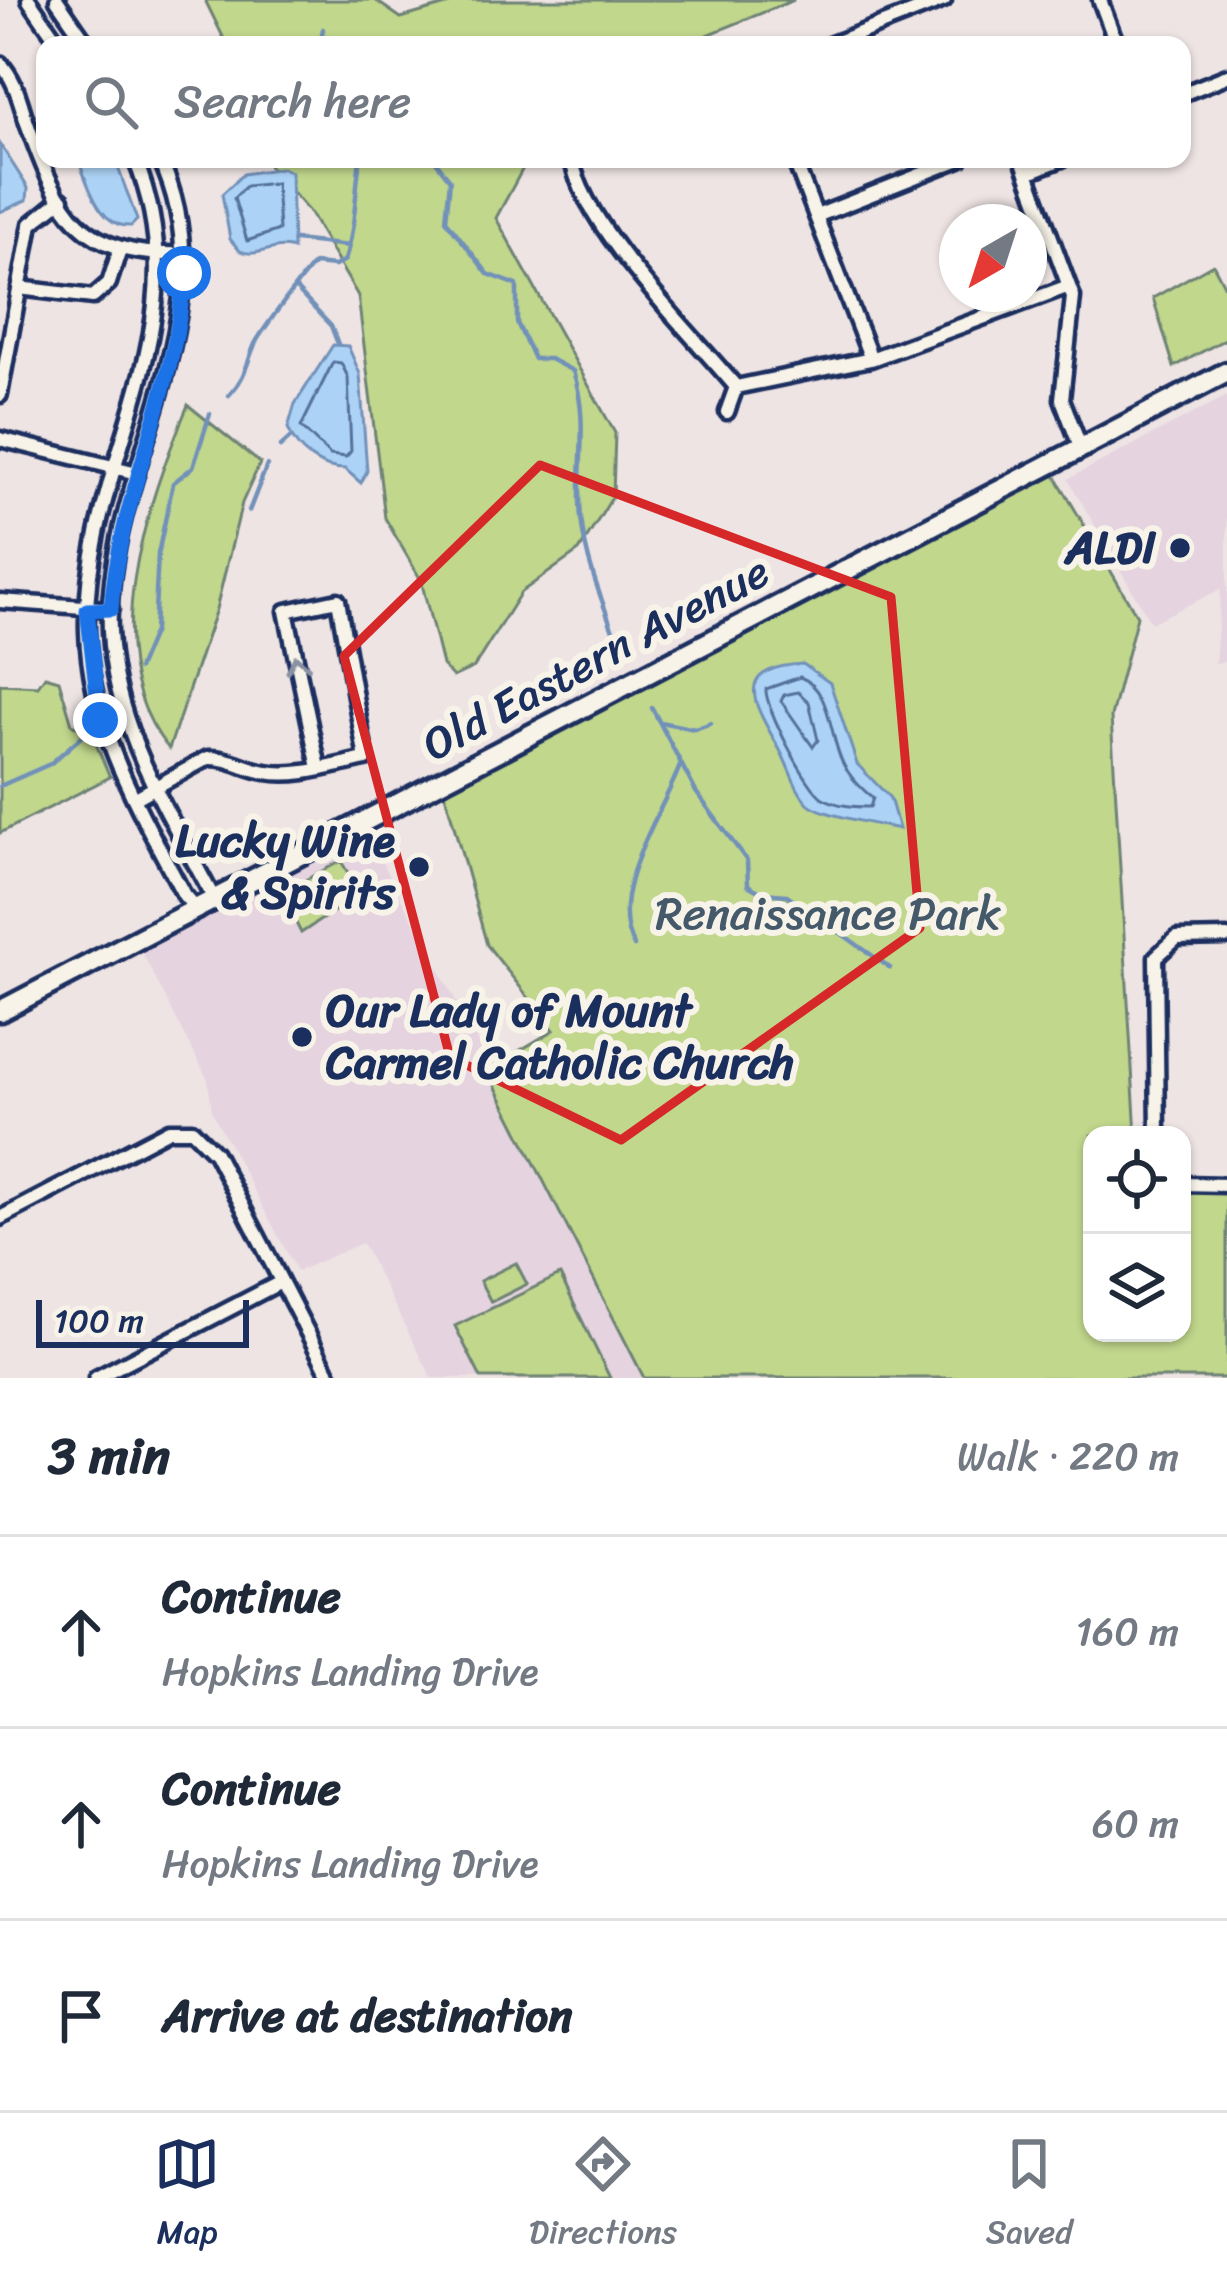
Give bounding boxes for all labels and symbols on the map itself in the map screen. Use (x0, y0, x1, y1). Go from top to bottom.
north arrow (939, 204, 1047, 312)
route start (157, 246, 211, 300)
place label: ALDI (1063, 508, 1157, 588)
street label: Old Eastern Avenue (408, 532, 784, 784)
marker: ALDI (1167, 535, 1193, 561)
one-way arrow (285, 654, 310, 674)
route end (73, 693, 127, 747)
place label: Lucky Wine & Spirits (175, 801, 396, 933)
marker: Lucky Wine & Spirits (406, 854, 432, 880)
park label: Renaissance Park (655, 874, 1002, 954)
place label: Our Lady of Mount Carmel Catholic Church (325, 971, 794, 1103)
marker: Our Lady of Mount Carmel Catholic Church (289, 1024, 315, 1050)
scale bar (36, 1294, 249, 1347)

